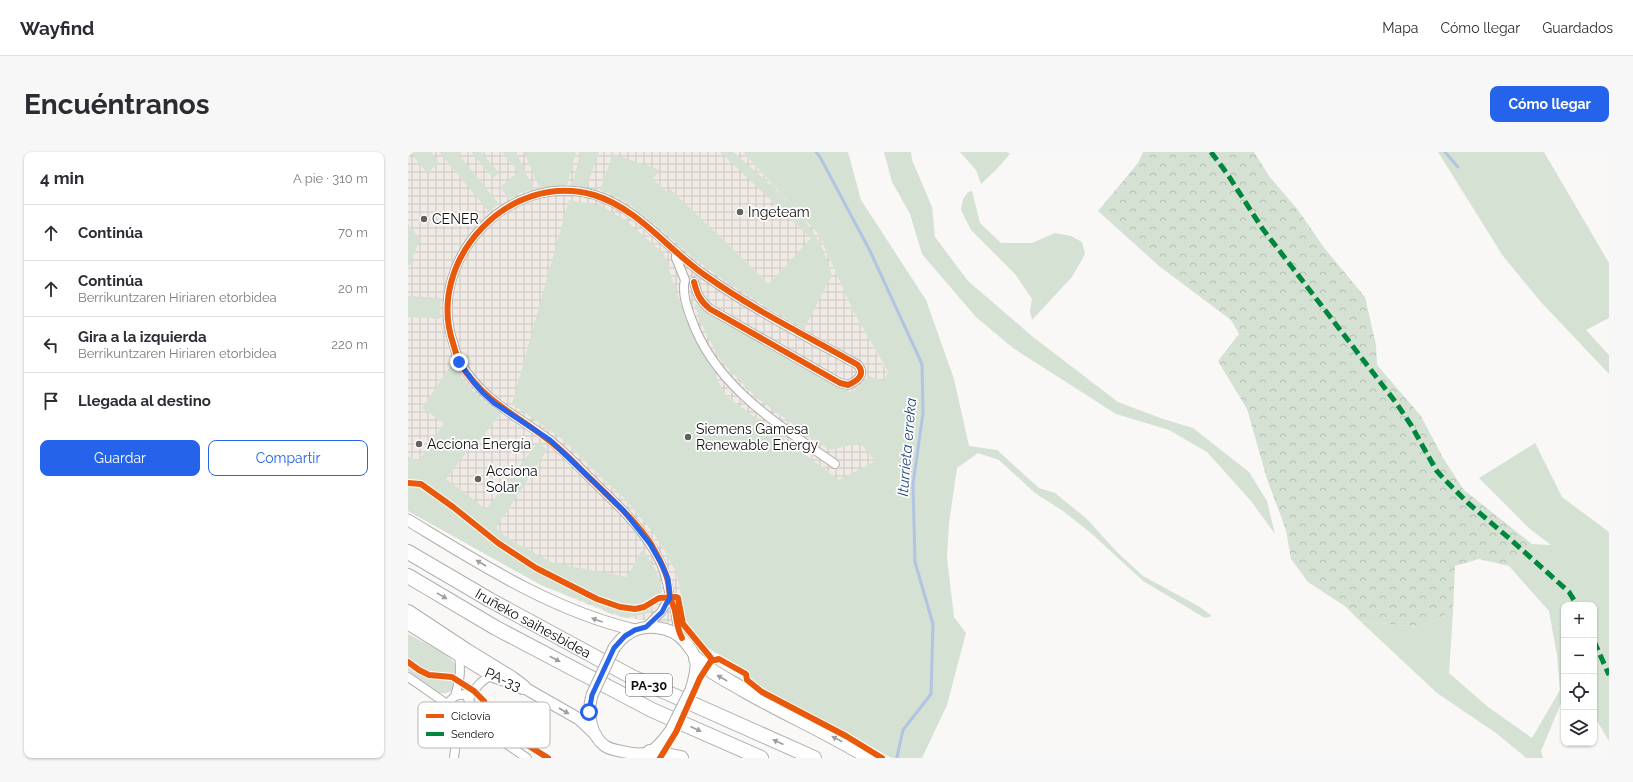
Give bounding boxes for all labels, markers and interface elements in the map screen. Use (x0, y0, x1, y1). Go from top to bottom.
text: Wayfind (20, 17, 94, 39)
text: Mapa (1382, 20, 1418, 36)
text: Cómo llegar (1440, 20, 1520, 36)
text: Guardados (1542, 20, 1613, 36)
button: Cómo llegar (1490, 86, 1609, 122)
text: Encuéntranos (24, 88, 210, 121)
text: 4 min (40, 168, 84, 188)
text: A pie · 310 m (293, 171, 368, 186)
place label: Ingeteam (748, 204, 810, 220)
marker: Ingeteam (735, 207, 745, 217)
place label: CENER (432, 211, 479, 227)
marker: CENER (419, 214, 429, 224)
icon: ahead (40, 222, 62, 244)
text: Continúa (78, 224, 143, 242)
text: 70 m (338, 225, 368, 240)
text: Continúa (78, 272, 143, 290)
icon: ahead (40, 278, 62, 300)
text: 20 m (338, 281, 368, 296)
text: Berrikuntzaren Hiriaren etorbidea (78, 290, 277, 305)
text: Gira a la izquierda (78, 328, 207, 346)
icon: left (40, 334, 62, 356)
text: 220 m (331, 337, 368, 352)
text: Berrikuntzaren Hiriaren etorbidea (78, 346, 277, 361)
route end (450, 353, 468, 371)
icon: arrive (40, 390, 62, 412)
text: Llegada al destino (78, 392, 211, 410)
water label: Iturrieta erreka (894, 397, 920, 497)
place label: Siemens Gamesa Renewable Energy (696, 421, 819, 453)
marker: Siemens Gamesa Renewable Energy (683, 432, 693, 442)
place label: Acciona Energía (427, 436, 531, 452)
marker: Acciona Energía (414, 439, 424, 449)
button: Guardar (40, 440, 200, 476)
button: Compartir (208, 440, 368, 476)
place label: Acciona Solar (486, 463, 538, 495)
marker: Acciona Solar (473, 474, 483, 484)
one-way arrow (475, 559, 487, 566)
street label: Iruñeko saihesbidea (473, 585, 594, 661)
one-way arrow (436, 592, 447, 599)
map controls (1561, 602, 1597, 746)
button: + (1561, 602, 1597, 638)
one-way arrow (591, 616, 603, 622)
button: − (1561, 638, 1597, 674)
one-way arrow (549, 656, 561, 662)
street label: PA-33 (482, 664, 524, 694)
road number: PA-30 (626, 674, 672, 696)
one-way arrow (716, 674, 728, 681)
button: locate (1561, 674, 1597, 710)
legend (418, 702, 550, 748)
route start (580, 703, 598, 721)
one-way arrow (558, 707, 570, 714)
text: Ciclovía (451, 710, 491, 723)
button: layers (1561, 710, 1597, 746)
one-way arrow (691, 726, 702, 732)
text: Sendero (451, 728, 495, 741)
one-way arrow (831, 736, 842, 742)
one-way arrow (773, 739, 784, 745)

